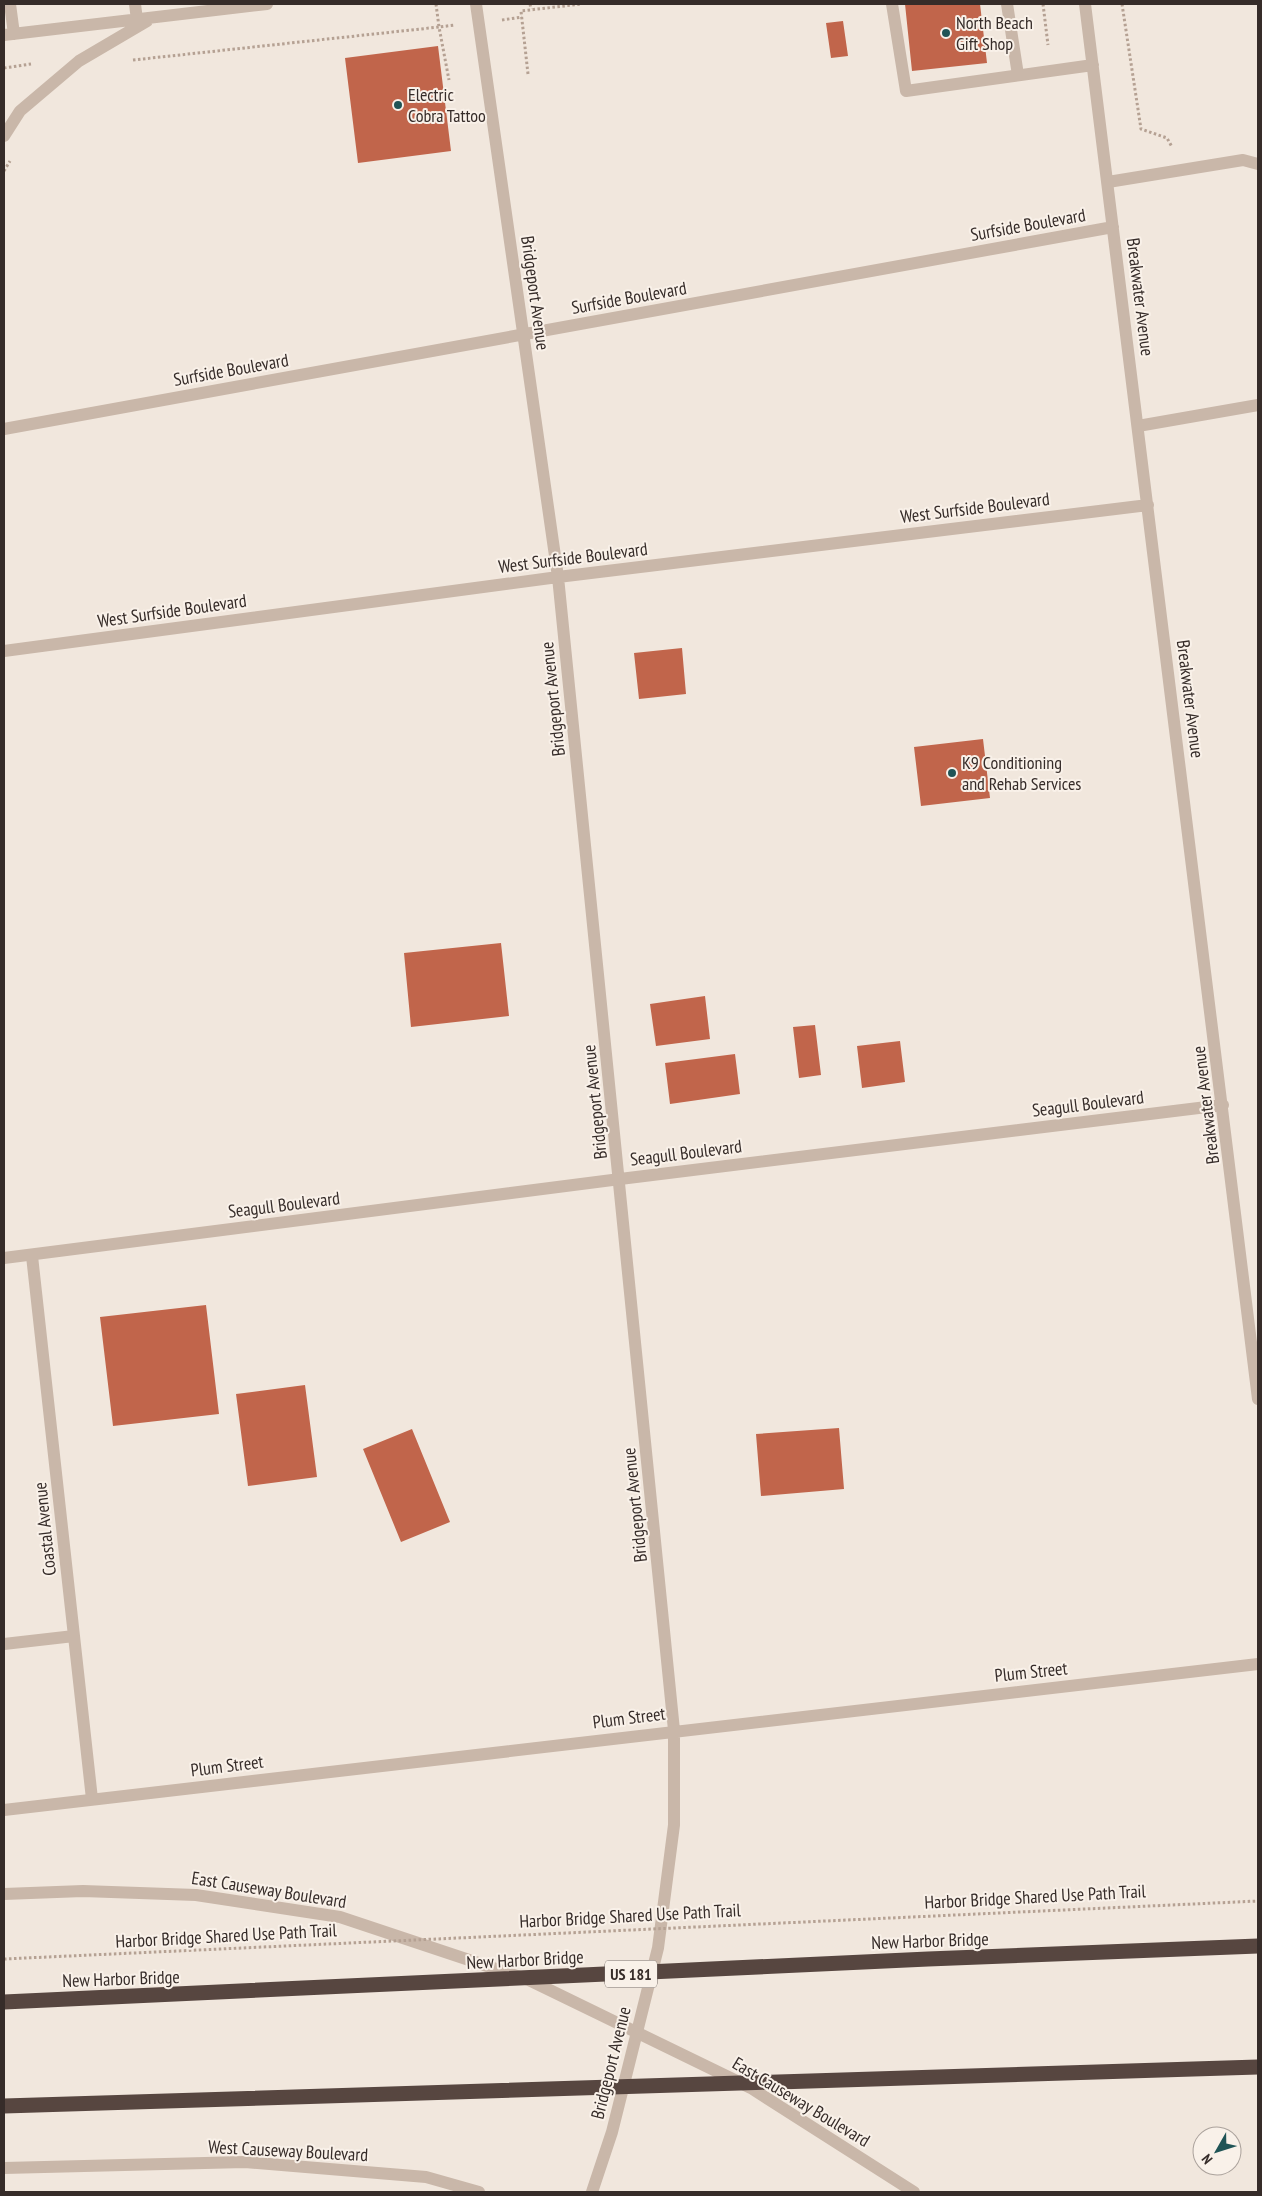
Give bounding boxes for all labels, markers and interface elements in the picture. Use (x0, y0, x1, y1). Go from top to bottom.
place label: North Beach Gift Shop (956, 11, 1033, 55)
marker: North Beach Gift Shop (940, 27, 952, 39)
place label: Electric Cobra Tattoo (408, 83, 486, 127)
marker: Electric Cobra Tattoo (392, 99, 404, 111)
street label: Surfside Boulevard (969, 203, 1087, 246)
street label: Bridgeport Avenue (516, 234, 555, 352)
street label: Breakwater Avenue (1122, 237, 1159, 357)
street label: Surfside Boulevard (570, 276, 688, 319)
street label: Surfside Boulevard (172, 348, 290, 391)
street label: West Surfside Boulevard (899, 487, 1051, 528)
street label: West Surfside Boulevard (497, 537, 649, 578)
street label: West Surfside Boulevard (96, 589, 248, 632)
street label: Breakwater Avenue (1172, 639, 1209, 759)
street label: Bridgeport Avenue (535, 641, 570, 757)
place label: K9 Conditioning and Rehab Services (962, 751, 1081, 795)
marker: K9 Conditioning and Rehab Services (946, 767, 958, 779)
street label: Bridgeport Avenue (577, 1044, 612, 1160)
street label: Breakwater Avenue (1187, 1045, 1224, 1165)
street label: Seagull Boulevard (1031, 1085, 1145, 1122)
street label: Seagull Boulevard (629, 1134, 743, 1171)
street label: Seagull Boulevard (227, 1186, 341, 1223)
street label: Bridgeport Avenue (617, 1447, 652, 1563)
street label: Coastal Avenue (28, 1481, 61, 1577)
street label: Plum Street (993, 1656, 1068, 1687)
street label: Plum Street (591, 1702, 667, 1733)
street label: Plum Street (189, 1750, 265, 1781)
street label: East Causeway Boulevard (190, 1866, 348, 1913)
street label: Harbor Bridge Shared Use Path Trail (924, 1879, 1147, 1914)
street label: Harbor Bridge Shared Use Path Trail (519, 1898, 742, 1933)
street label: Harbor Bridge Shared Use Path Trail (115, 1918, 338, 1953)
street label: New Harbor Bridge (871, 1927, 989, 1954)
street label: New Harbor Bridge (466, 1945, 584, 1974)
road number: US 181 (605, 1960, 657, 1988)
street label: New Harbor Bridge (62, 1965, 180, 1992)
street label: Bridgeport Avenue (585, 2004, 636, 2121)
street label: East Causeway Boulevard (728, 2051, 874, 2152)
north arrow (1192, 2126, 1242, 2176)
street label: West Causeway Boulevard (207, 2135, 369, 2166)
text: N (1198, 2151, 1216, 2168)

